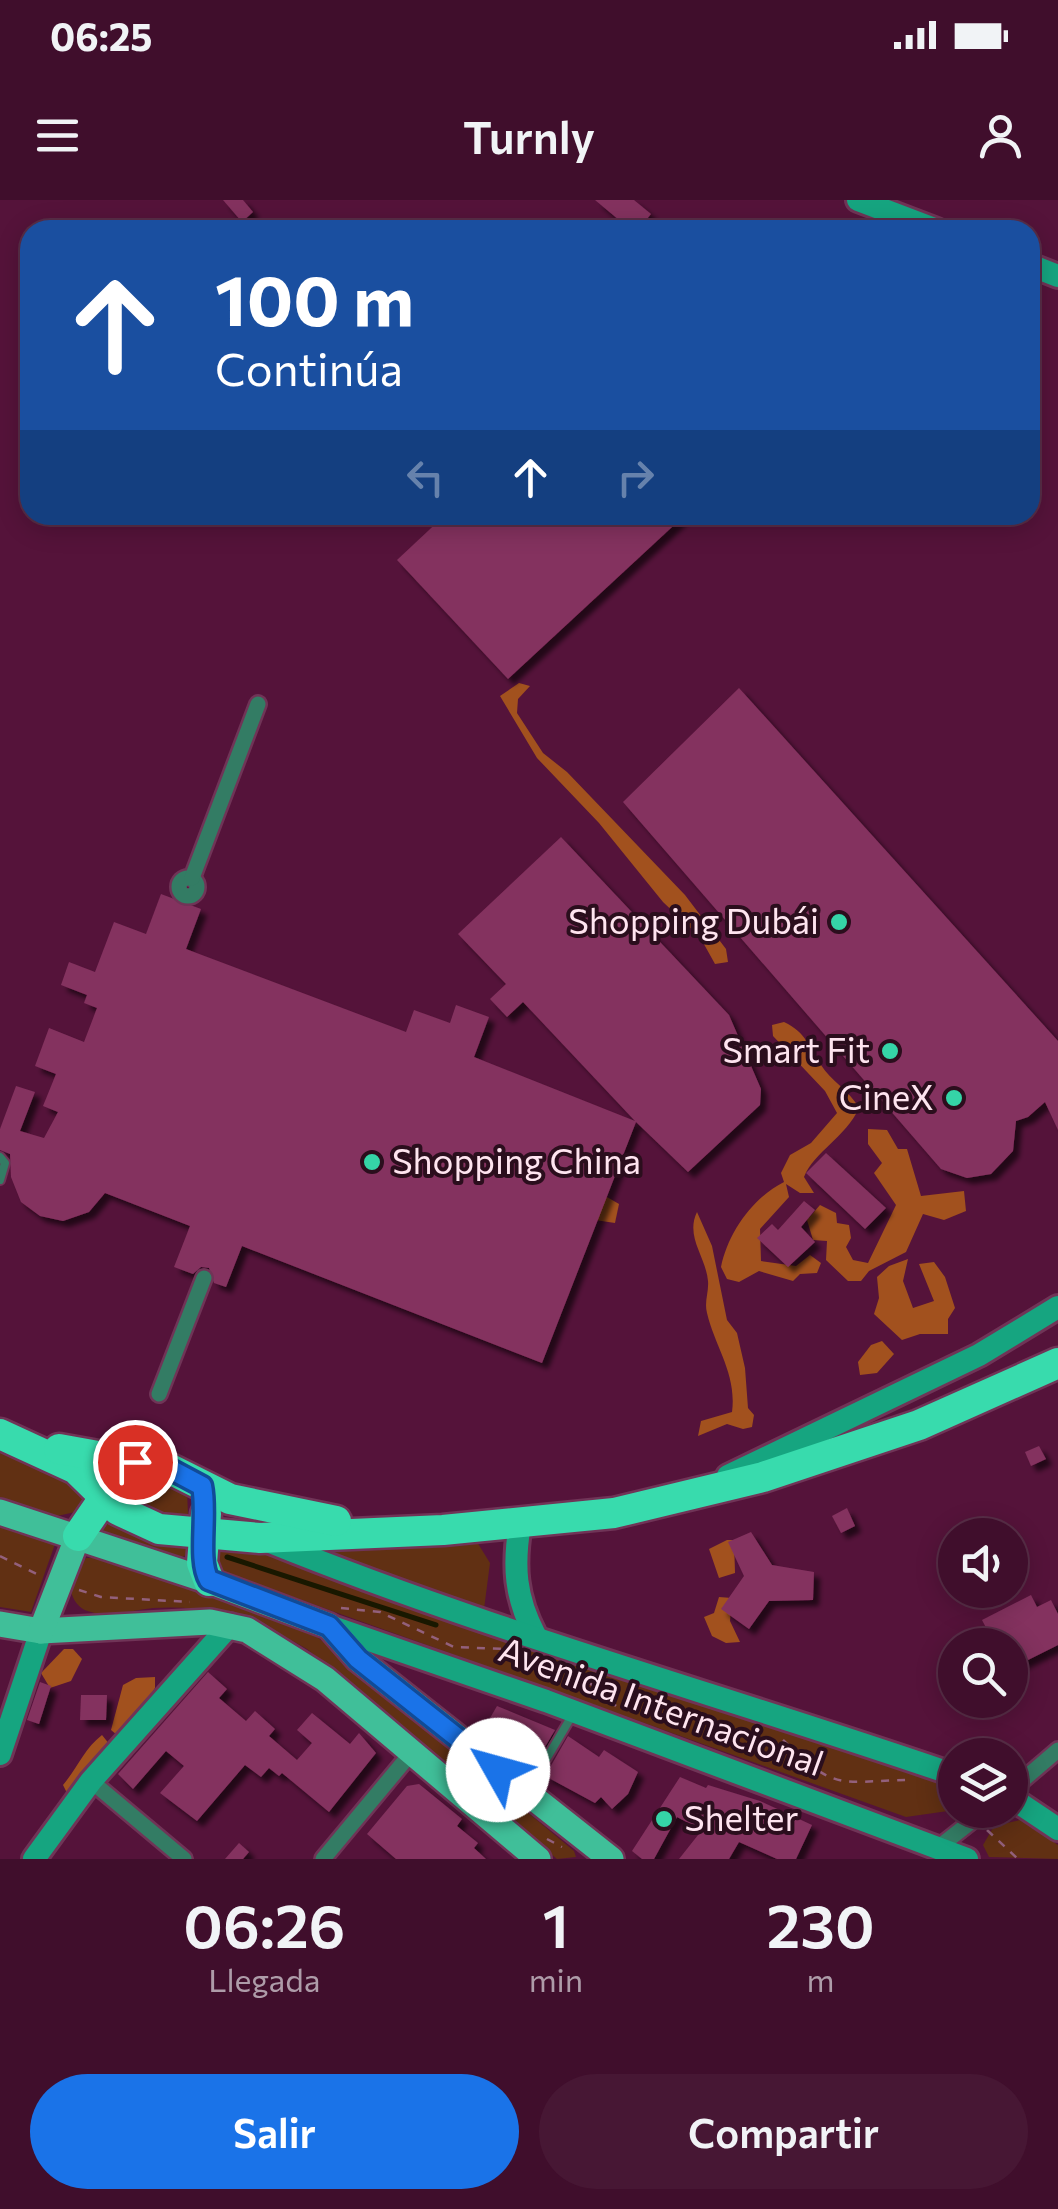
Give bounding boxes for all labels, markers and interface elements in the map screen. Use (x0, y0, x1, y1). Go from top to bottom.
text: 06:25 (50, 12, 153, 59)
icon: menu (30, 108, 85, 163)
text: Turnly (463, 108, 595, 163)
icon: person (973, 108, 1028, 163)
text: 100 m (215, 255, 414, 340)
icon: ahead (50, 260, 180, 390)
text: Continúa (215, 340, 403, 395)
icon: left (398, 450, 453, 505)
icon: ahead (503, 450, 558, 505)
icon: right (608, 450, 663, 505)
place label: Shopping Dubái (568, 898, 819, 941)
marker: Shopping Dubái (828, 911, 850, 933)
place label: Smart Fit (722, 1027, 870, 1070)
marker: Smart Fit (879, 1040, 901, 1062)
place label: CineX (839, 1074, 934, 1117)
marker: CineX (943, 1087, 965, 1109)
place label: Shopping China (392, 1138, 641, 1181)
marker: Shopping China (361, 1151, 383, 1173)
pin (93, 1420, 178, 1505)
icon: arrive (108, 1435, 163, 1490)
map controls (938, 1518, 1028, 1828)
button: sound (938, 1518, 1028, 1608)
street label: Avenida Internacional (494, 1626, 830, 1783)
button: search (938, 1628, 1028, 1718)
position arrow (446, 1718, 550, 1822)
button: layers (938, 1738, 1028, 1828)
place label: Shelter (684, 1795, 798, 1838)
marker: Shelter (653, 1808, 675, 1830)
text: 06:26 (183, 1887, 345, 1960)
text: 1 (543, 1887, 569, 1960)
text: 230 (766, 1887, 875, 1960)
text: Llegada (208, 1959, 321, 1999)
text: min (529, 1959, 583, 1999)
text: m (807, 1959, 835, 1999)
button: Salir (30, 2074, 519, 2189)
button: Compartir (539, 2074, 1028, 2189)

